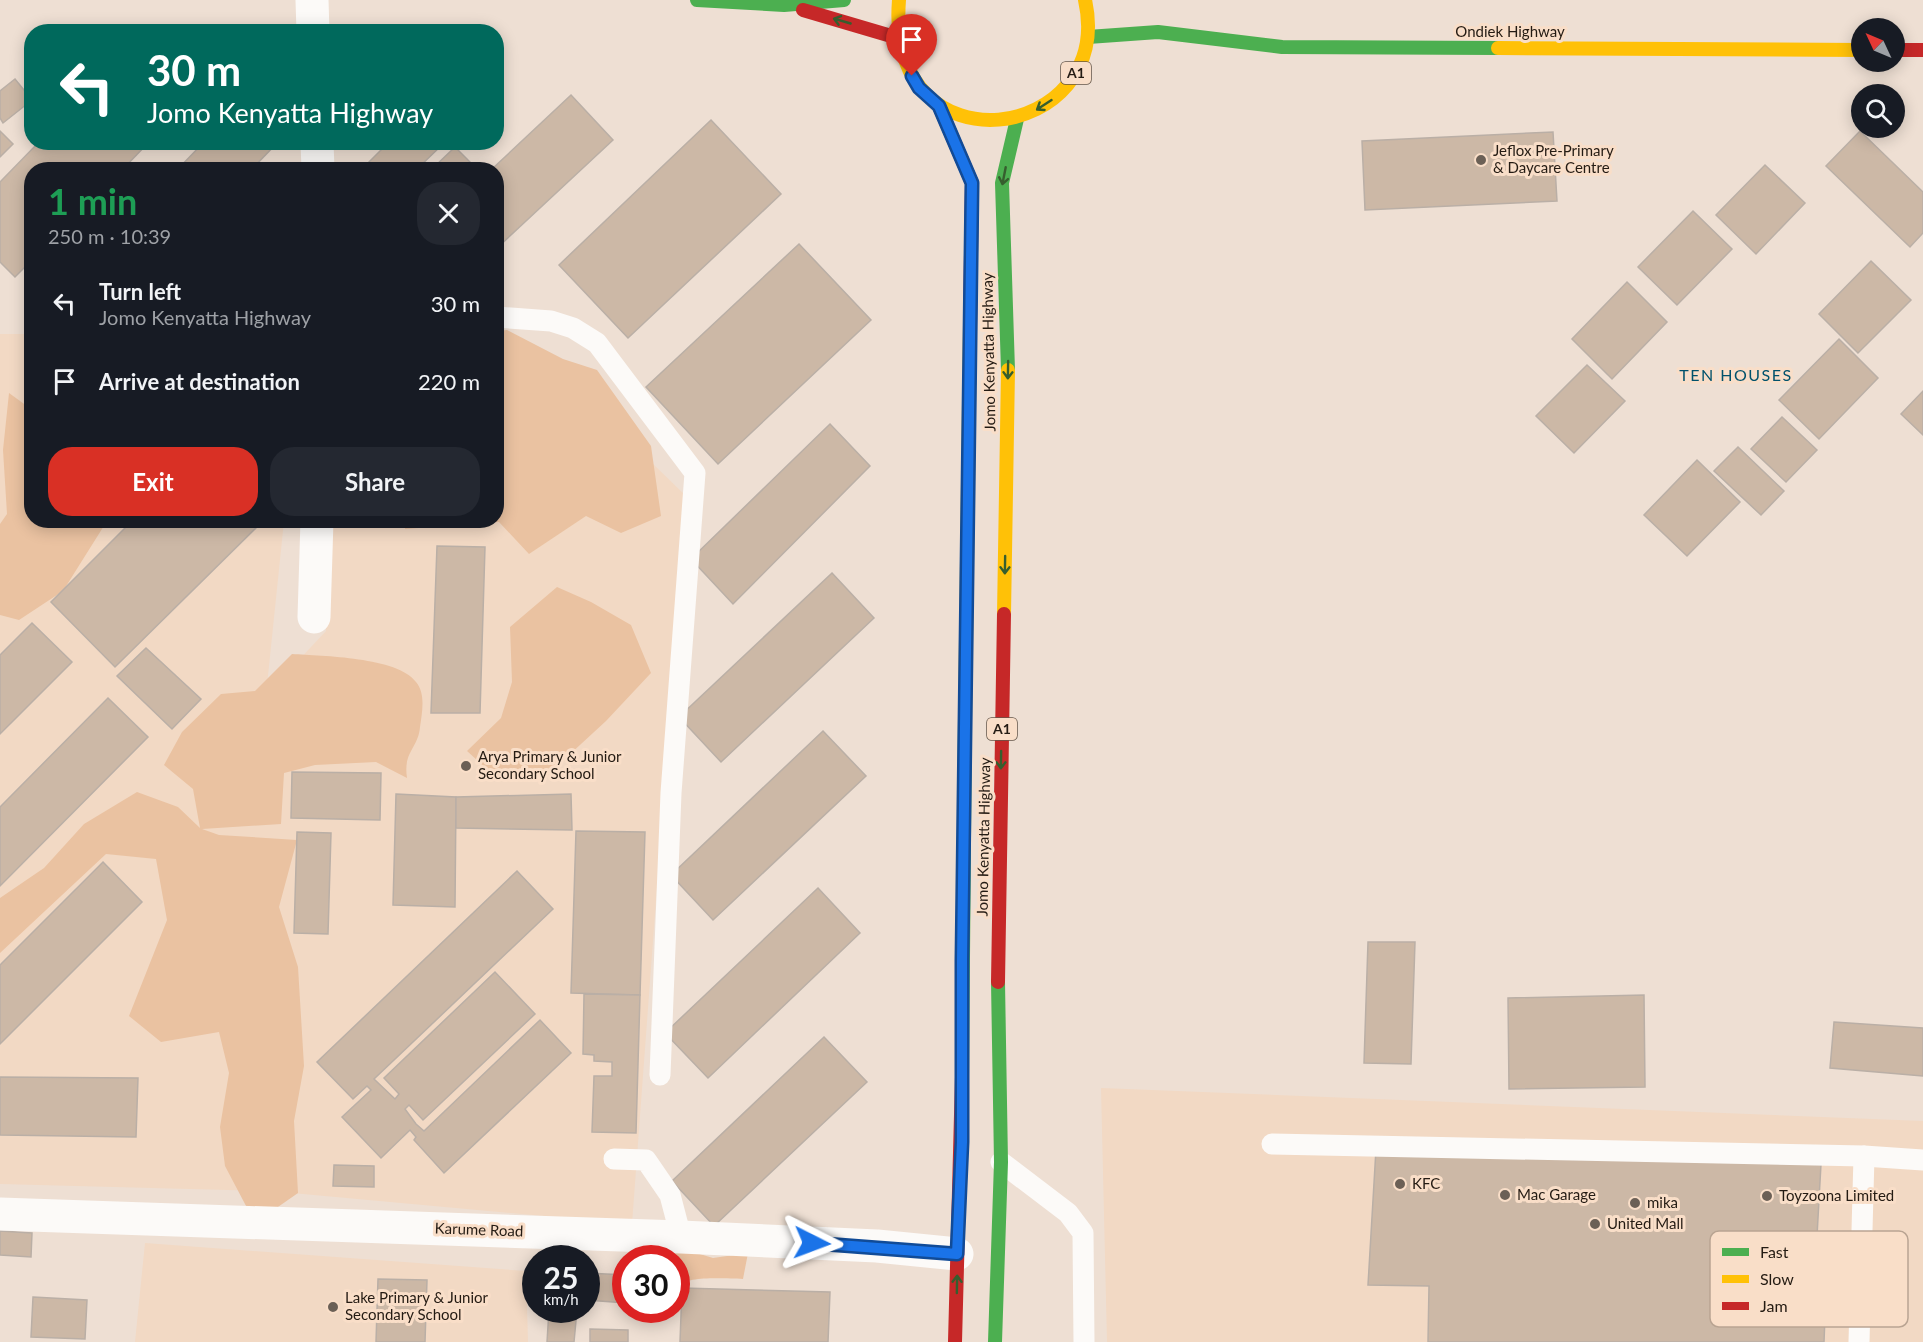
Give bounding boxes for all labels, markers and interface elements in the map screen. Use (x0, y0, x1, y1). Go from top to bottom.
pin (886, 14, 937, 76)
one-way arrow (832, 15, 851, 26)
north arrow (1851, 18, 1905, 72)
map controls (1851, 18, 1905, 138)
street label: Ondiek Highway (1455, 22, 1565, 40)
icon: arrive (895, 23, 928, 56)
text: 30 m (147, 45, 241, 95)
icon: left (48, 48, 126, 126)
road number: A1 (1061, 62, 1091, 84)
button: search (1851, 84, 1905, 138)
text: Jomo Kenyatta Highway (147, 96, 433, 129)
one-way arrow (1036, 99, 1053, 112)
place label: Jeflox Pre-Primary & Daycare Centre (1493, 141, 1614, 176)
marker: Jeflox Pre-Primary & Daycare Centre (1474, 153, 1488, 167)
one-way arrow (998, 165, 1009, 185)
text: 1 min (48, 179, 137, 223)
button: close (417, 182, 480, 245)
text: 250 m · 10:39 (48, 224, 171, 248)
street label: Jomo Kenyatta Highway (978, 272, 998, 432)
text: Turn left (99, 278, 181, 305)
icon: left (48, 287, 81, 320)
text: 30 m (431, 290, 480, 317)
text: Jomo Kenyatta Highway (99, 305, 311, 329)
one-way arrow (1002, 360, 1014, 380)
icon: arrive (48, 365, 81, 398)
district label: TEN HOUSES (1679, 365, 1793, 384)
text: Arrive at destination (99, 368, 300, 395)
text: 220 m (418, 368, 480, 395)
button: Exit (48, 447, 258, 516)
button: Share (270, 447, 480, 516)
one-way arrow (999, 555, 1010, 575)
road number: A1 (987, 718, 1017, 740)
place label: Arya Primary & Junior Secondary School (478, 747, 622, 782)
one-way arrow (996, 750, 1007, 770)
street label: Jomo Kenyatta Highway (973, 757, 993, 917)
marker: Arya Primary & Junior Secondary School (459, 759, 473, 773)
place label: KFC (1412, 1174, 1440, 1192)
marker: KFC (1393, 1177, 1407, 1191)
place label: Mac Garage (1517, 1185, 1596, 1203)
place label: Toyzoona Limited (1779, 1186, 1894, 1204)
marker: Mac Garage (1498, 1188, 1512, 1202)
marker: Toyzoona Limited (1760, 1189, 1774, 1203)
place label: mika (1647, 1193, 1678, 1211)
marker: mika (1628, 1196, 1642, 1210)
position arrow (780, 1211, 844, 1275)
place label: United Mall (1607, 1214, 1684, 1232)
marker: United Mall (1588, 1217, 1602, 1231)
street label: Karume Road (434, 1218, 524, 1240)
legend (1710, 1231, 1908, 1327)
text: Fast (1760, 1242, 1789, 1261)
speed limit sign: 30 (612, 1245, 690, 1323)
text: 25 (544, 1259, 578, 1295)
text: Slow (1760, 1269, 1794, 1288)
one-way arrow (951, 1274, 962, 1294)
place label: Lake Primary & Junior Secondary School (345, 1288, 489, 1323)
text: km/h (543, 1290, 579, 1308)
text: Jam (1760, 1296, 1788, 1315)
marker: Lake Primary & Junior Secondary School (326, 1300, 340, 1314)

